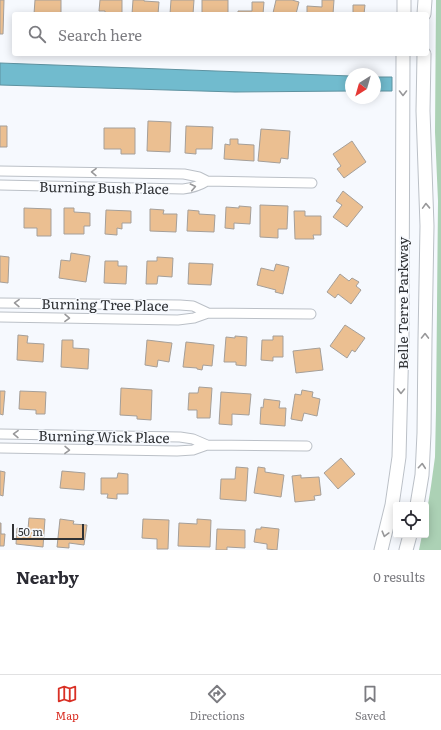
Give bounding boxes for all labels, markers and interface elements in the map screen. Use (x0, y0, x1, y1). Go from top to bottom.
search box (12, 12, 429, 56)
icon: search (26, 23, 48, 45)
text: Search here (58, 23, 142, 46)
north arrow (345, 68, 381, 104)
one-way arrow (398, 90, 407, 96)
one-way arrow (91, 168, 97, 176)
street label: Burning Bush Place (39, 176, 169, 198)
one-way arrow (190, 183, 196, 191)
one-way arrow (422, 203, 431, 209)
street label: Belle Terre Parkway (392, 236, 412, 369)
street label: Burning Tree Place (41, 293, 169, 315)
one-way arrow (14, 299, 20, 307)
one-way arrow (64, 314, 70, 322)
one-way arrow (420, 333, 429, 339)
one-way arrow (397, 388, 405, 394)
street label: Burning Wick Place (38, 425, 170, 447)
one-way arrow (13, 430, 19, 438)
one-way arrow (64, 446, 70, 454)
one-way arrow (418, 463, 427, 469)
map controls (393, 502, 429, 538)
button: locate (393, 502, 429, 538)
scale bar (12, 522, 84, 541)
text: 50 m (18, 523, 43, 539)
one-way arrow (381, 530, 390, 537)
text: Nearby (16, 564, 79, 589)
text: 0 results (373, 567, 425, 586)
tab: Map (55, 683, 79, 723)
tab: Directions (189, 683, 244, 723)
tab: Saved (355, 683, 386, 723)

